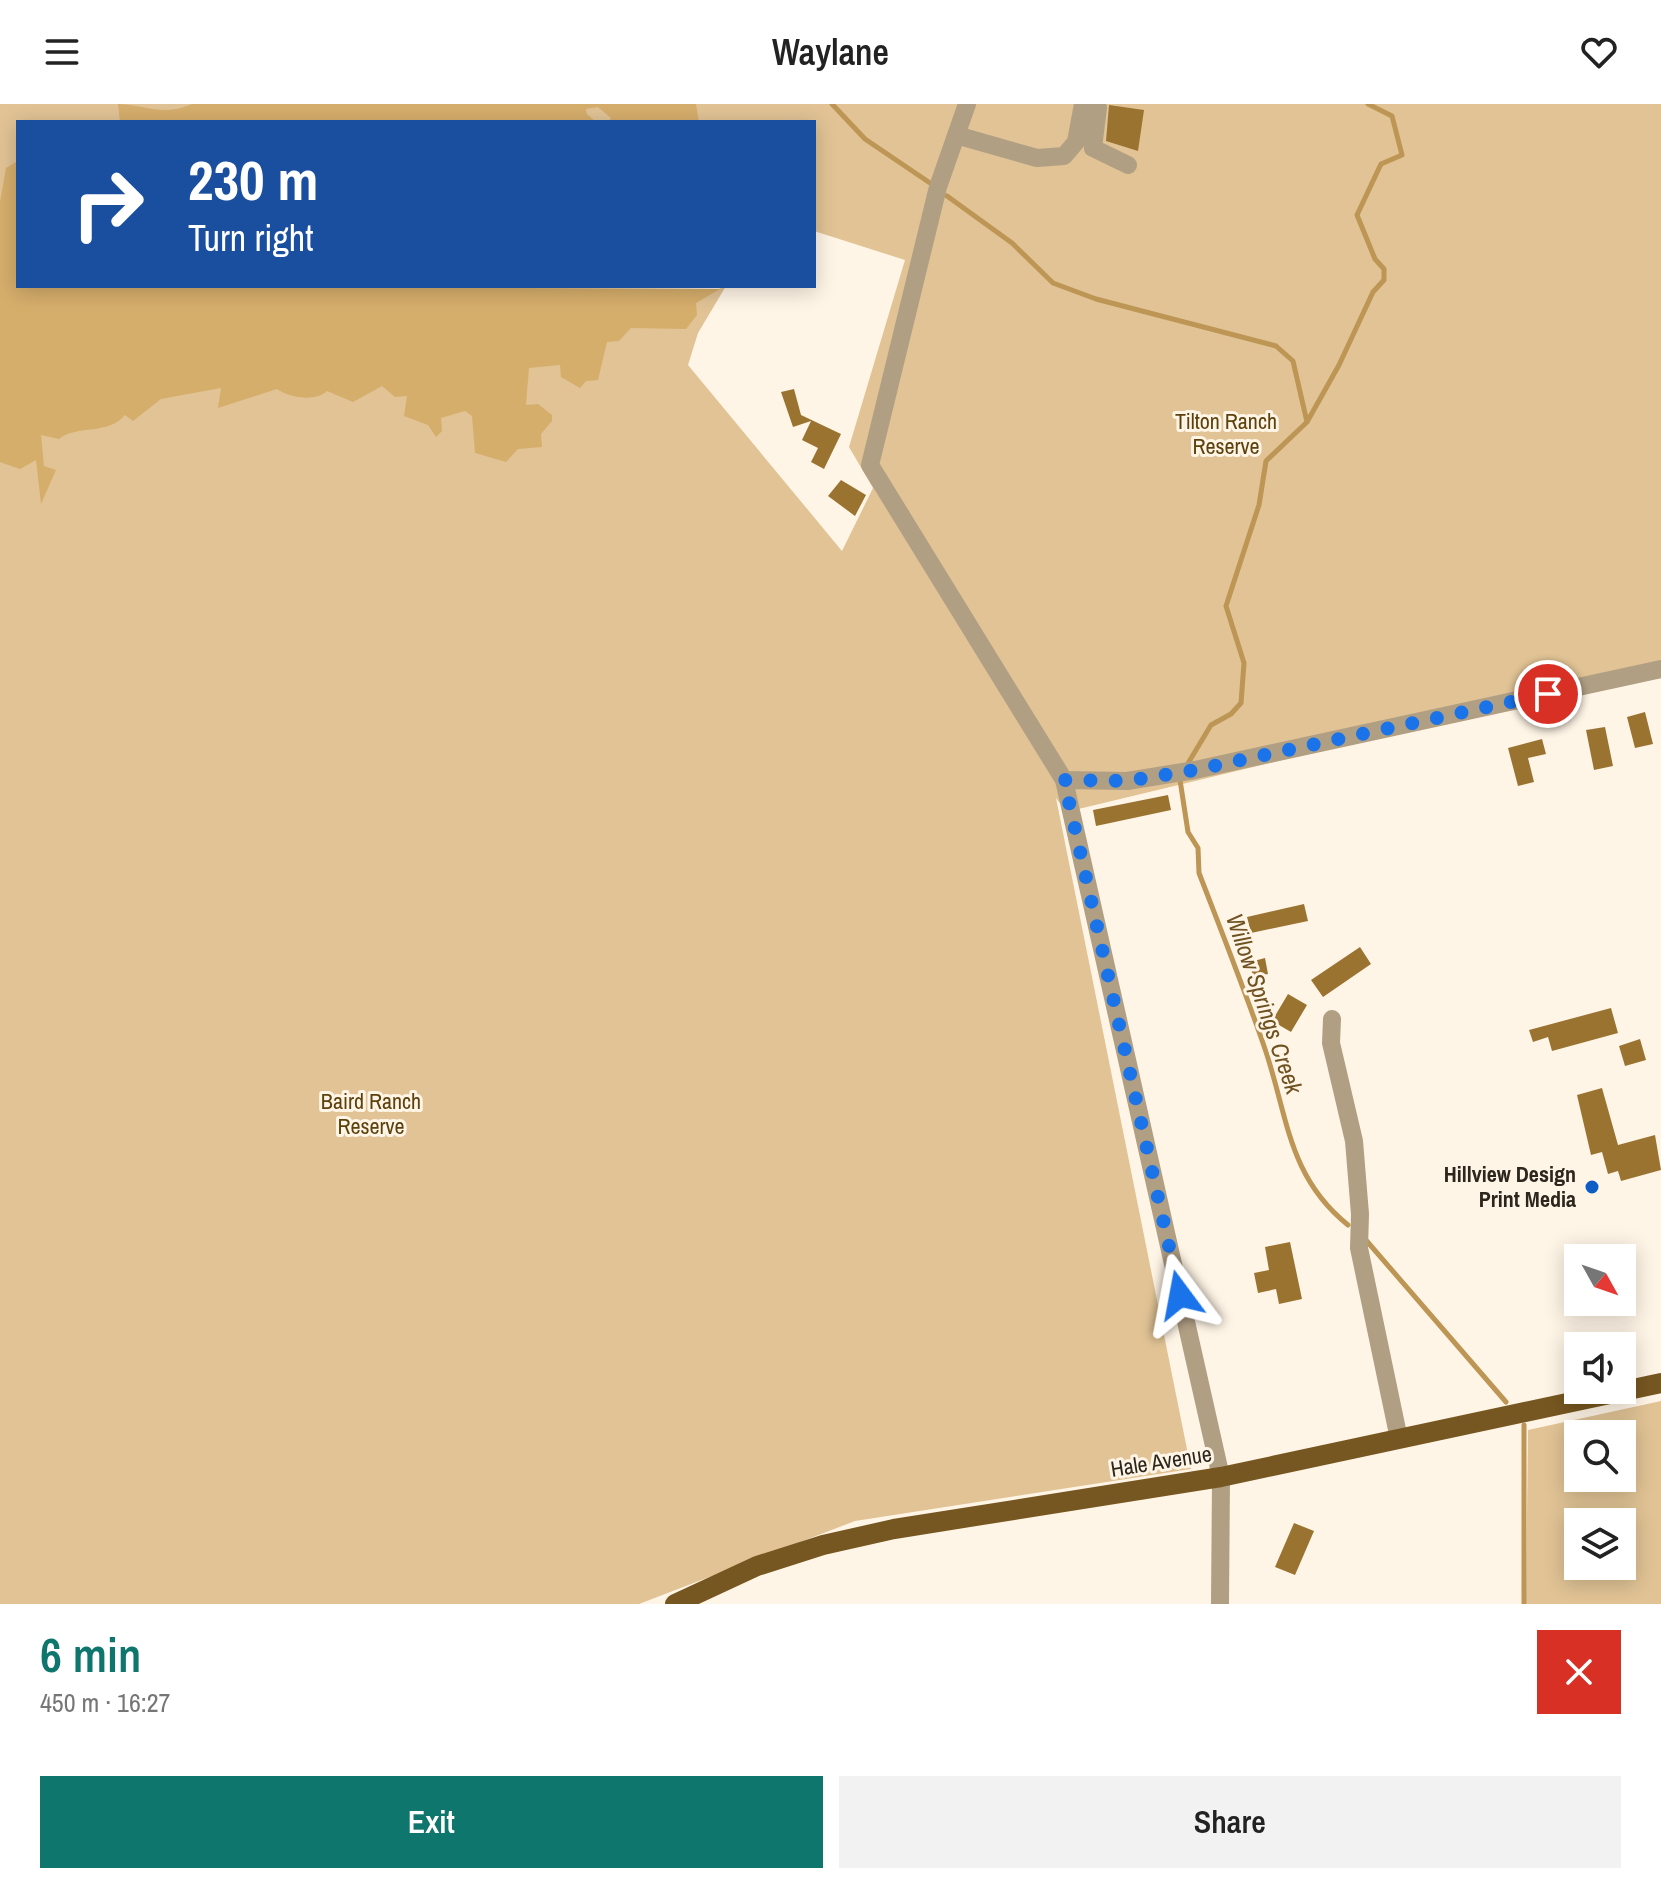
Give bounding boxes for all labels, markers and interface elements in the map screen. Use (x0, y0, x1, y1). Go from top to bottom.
text: Waylane (772, 28, 889, 76)
icon: menu (40, 30, 84, 74)
icon: heart (1577, 30, 1621, 74)
text: 230 m (188, 142, 318, 217)
icon: right (56, 152, 160, 256)
text: Turn right (188, 214, 313, 262)
park label: Tilton Ranch Reserve (1175, 406, 1277, 461)
pin (1514, 660, 1582, 728)
icon: arrive (1526, 672, 1570, 716)
water label: Willow Springs Creek (1219, 909, 1311, 1099)
park label: Baird Ranch Reserve (321, 1086, 421, 1141)
place label: Hillview Design Print Media (1444, 1159, 1576, 1214)
marker: Hillview Design Print Media (1583, 1178, 1601, 1196)
north arrow (1564, 1244, 1636, 1316)
map controls (1564, 1244, 1636, 1580)
position arrow (1138, 1253, 1222, 1337)
button: sound (1564, 1332, 1636, 1404)
button: search (1564, 1420, 1636, 1492)
street label: Hale Avenue (1108, 1438, 1214, 1484)
button: layers (1564, 1508, 1636, 1580)
text: 6 min (40, 1622, 141, 1687)
button: close (1537, 1630, 1621, 1714)
text: 450 m · 16:27 (40, 1685, 170, 1720)
button: Exit (40, 1776, 823, 1868)
button: Share (839, 1776, 1621, 1868)

